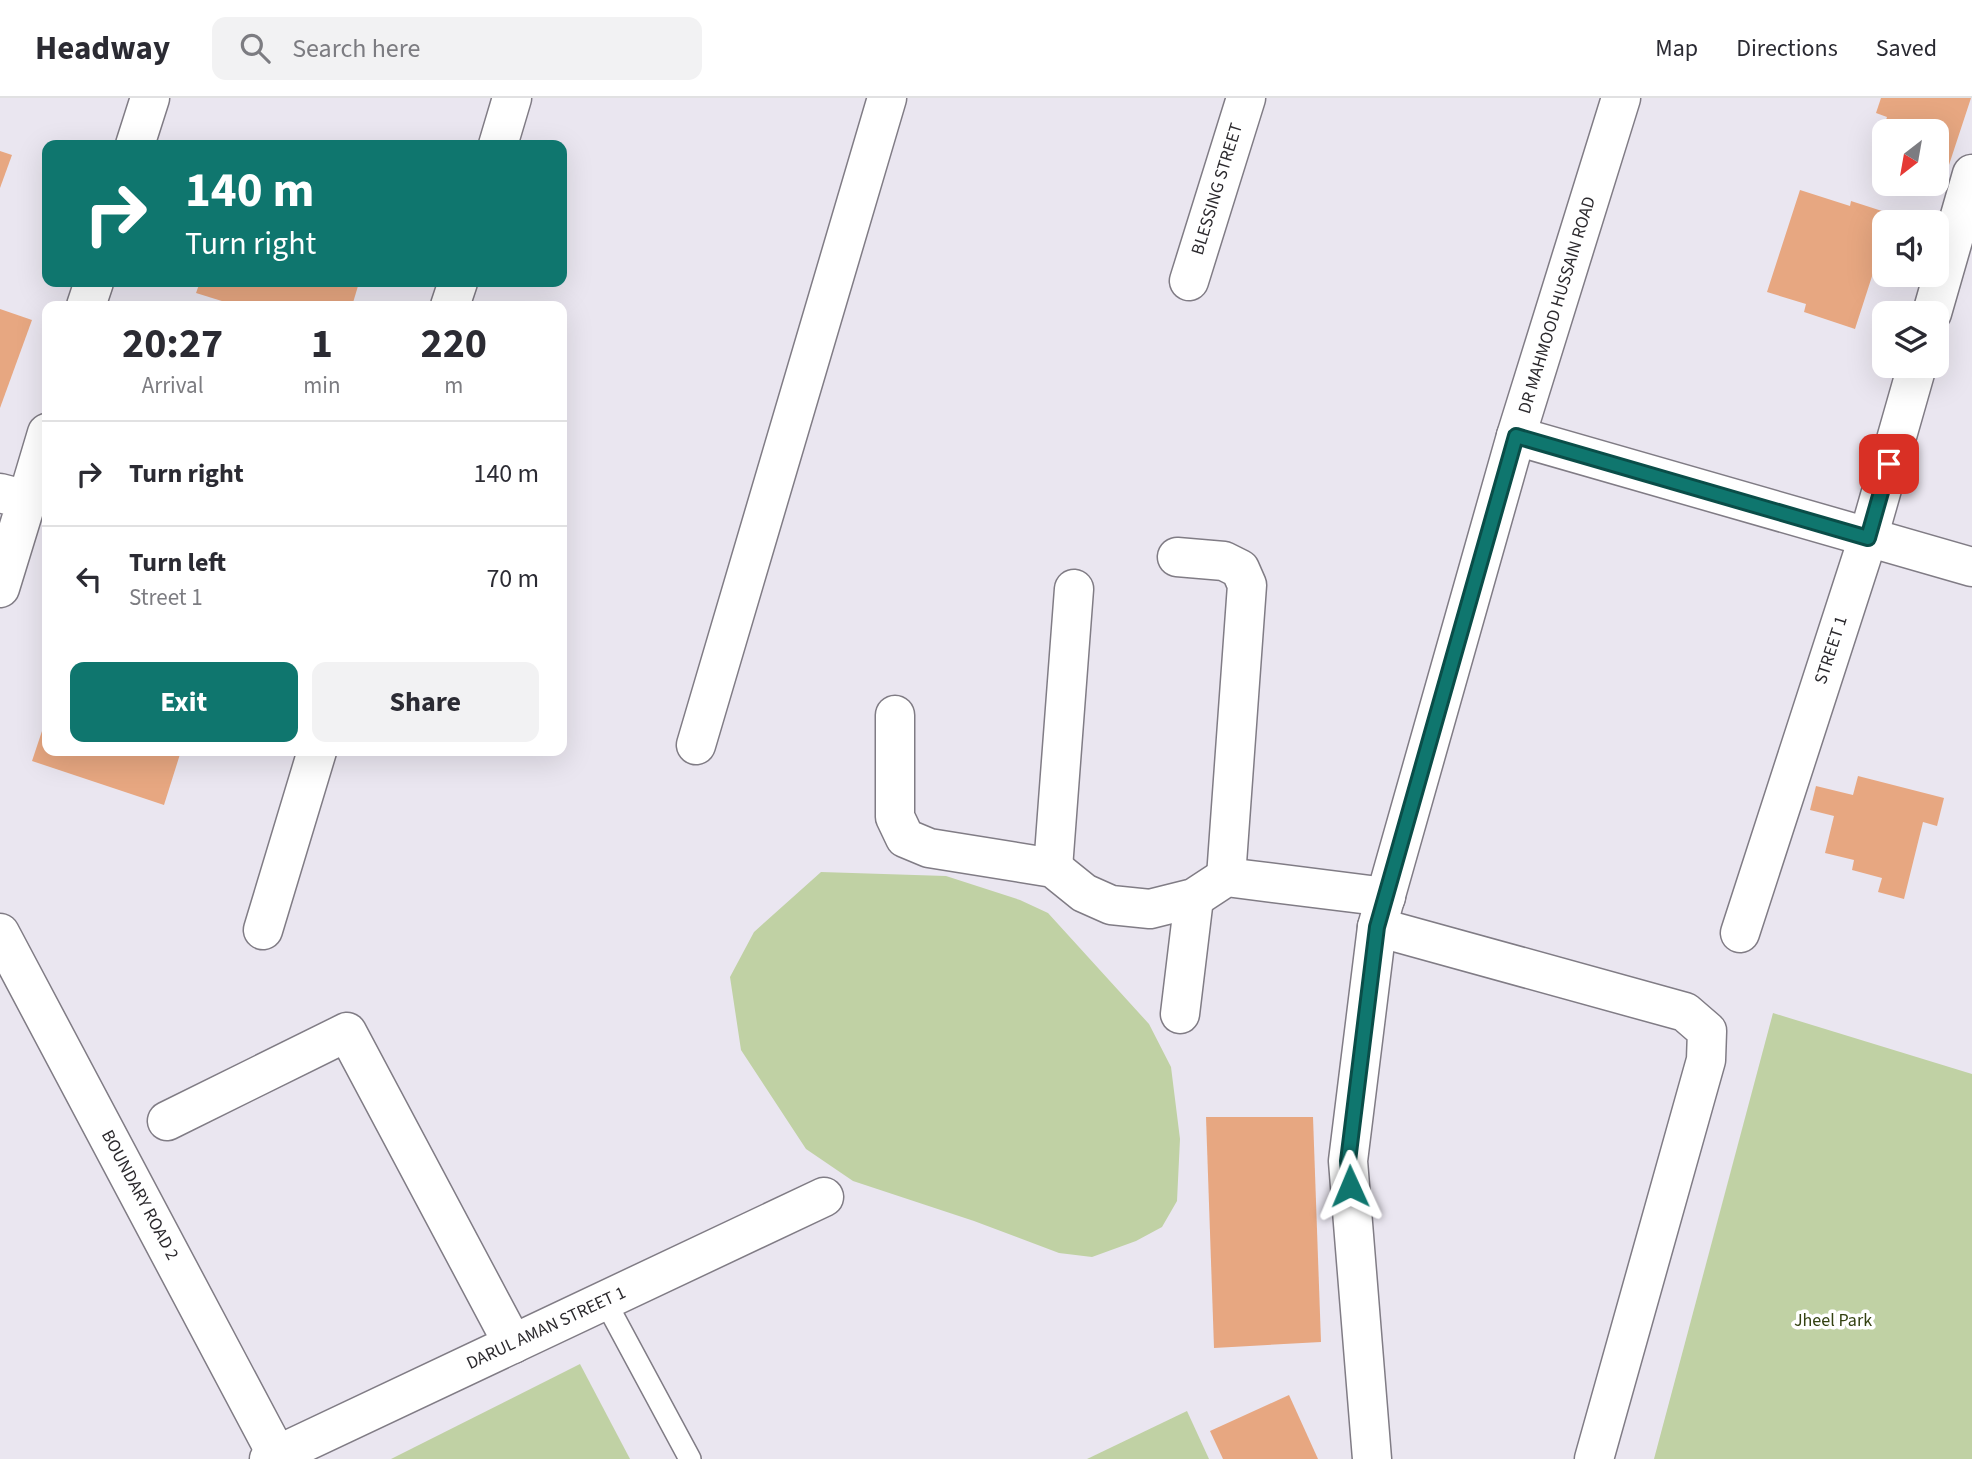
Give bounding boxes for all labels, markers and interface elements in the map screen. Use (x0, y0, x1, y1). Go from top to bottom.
search box (212, 17, 702, 80)
text: Headway (35, 25, 170, 72)
icon: search (236, 29, 274, 67)
text: Search here (292, 30, 420, 67)
text: Map (1655, 31, 1698, 66)
text: Directions (1736, 31, 1838, 66)
text: Saved (1876, 31, 1937, 66)
north arrow (1872, 119, 1950, 196)
map controls (1872, 119, 1949, 378)
street label: BLESSING STREET (1185, 120, 1249, 258)
text: 140 m (185, 156, 314, 226)
icon: right (70, 168, 161, 259)
street label: DR MAHMOOD HUSSAIN ROAD (1512, 193, 1602, 417)
button: sound (1872, 210, 1949, 287)
text: Turn right (185, 221, 316, 267)
button: layers (1872, 301, 1949, 378)
text: 20:27 (122, 314, 223, 374)
text: 1 (311, 314, 333, 374)
text: 220 (420, 314, 487, 374)
text: Arrival (142, 369, 204, 402)
text: min (303, 369, 341, 402)
text: m (444, 369, 463, 402)
pin (1859, 434, 1919, 494)
icon: arrive (1870, 445, 1908, 483)
icon: right (70, 455, 108, 493)
text: Turn right (129, 455, 244, 492)
text: 140 m (473, 455, 539, 492)
text: Turn left (129, 544, 226, 581)
icon: left (70, 560, 108, 598)
text: 70 m (486, 560, 539, 597)
text: Street 1 (129, 581, 203, 614)
street label: STREET 1 (1808, 613, 1854, 687)
button: Exit (70, 662, 298, 742)
button: Share (312, 662, 539, 742)
street label: BOUNDARY ROAD 2 (95, 1125, 185, 1265)
position arrow (1313, 1149, 1387, 1223)
street label: DARUL AMAN STREET 1 (462, 1280, 630, 1376)
park label: Jheel Park (1794, 1308, 1872, 1333)

